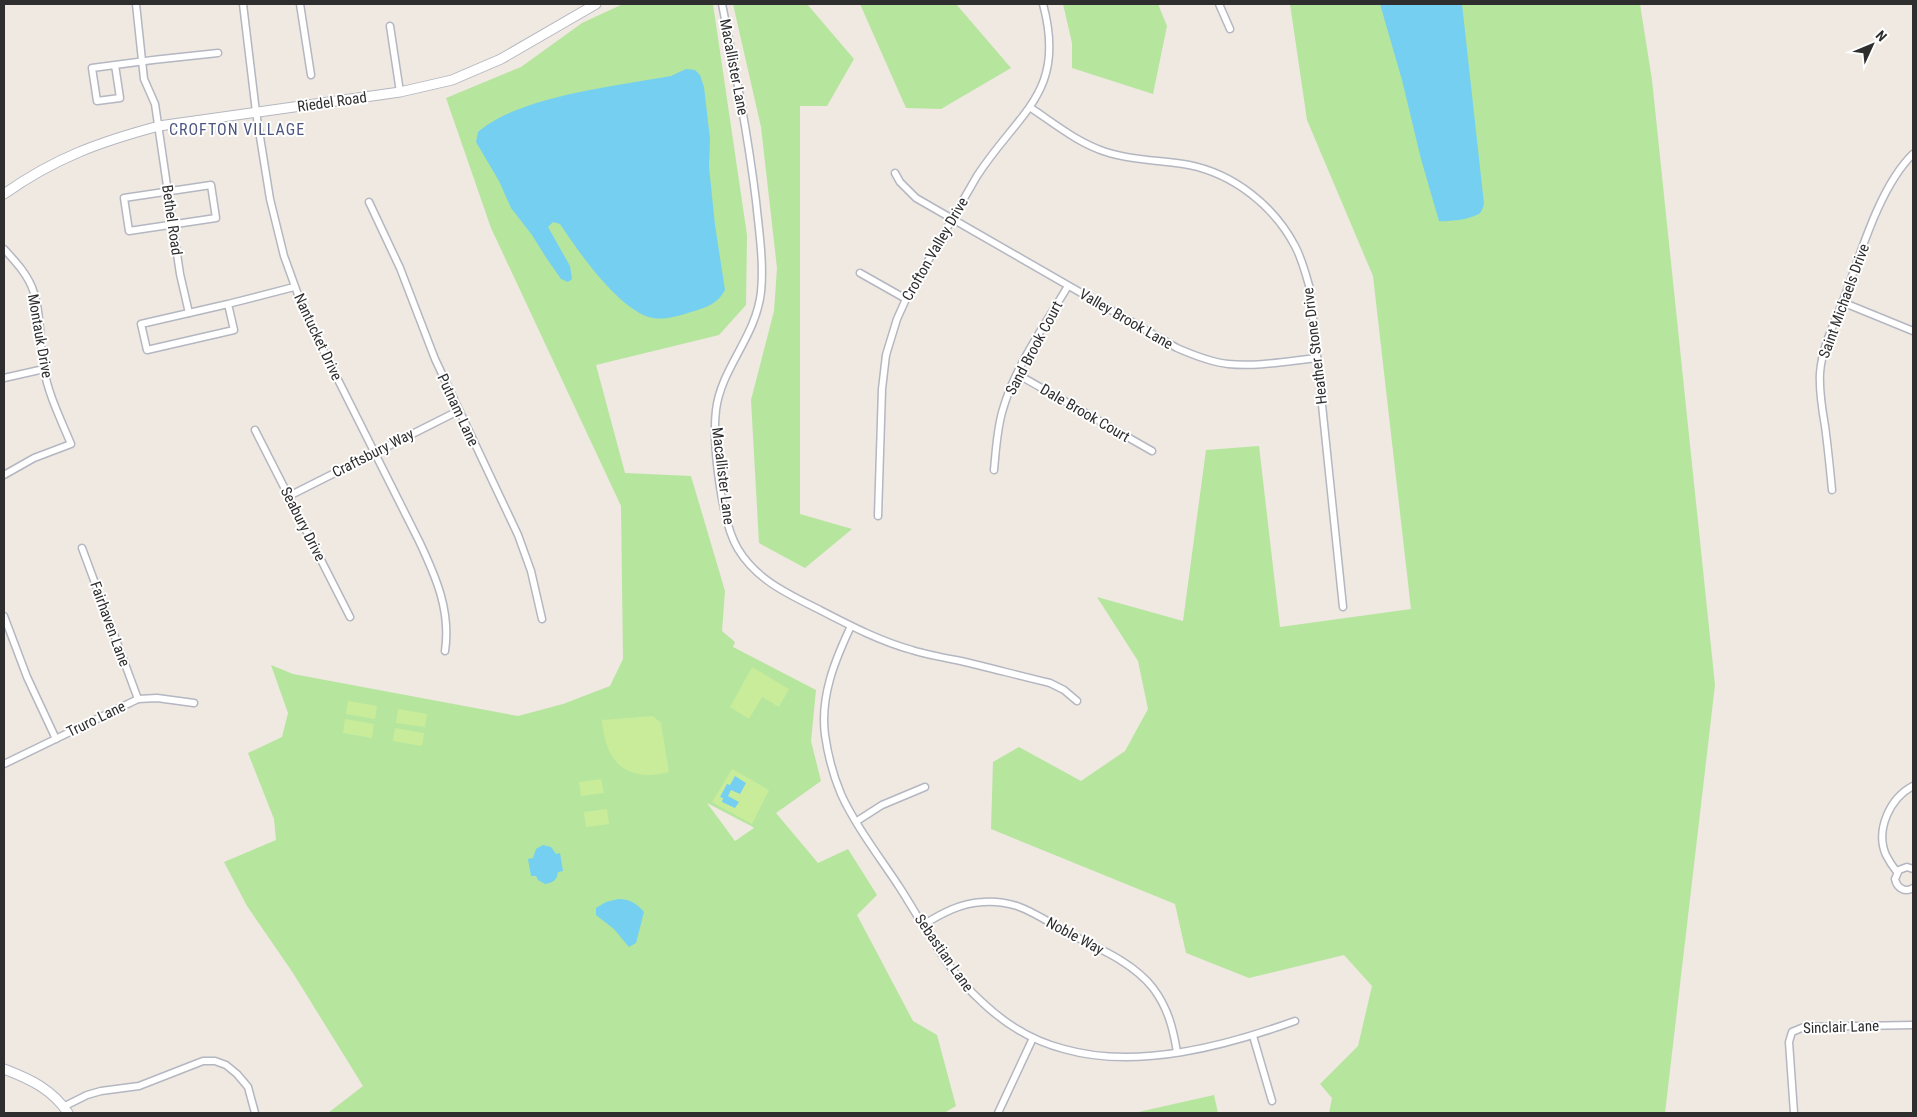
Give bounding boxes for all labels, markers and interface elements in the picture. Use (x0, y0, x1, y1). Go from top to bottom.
street label: Macallister Lane (716, 17, 752, 117)
north arrow (1847, 20, 1897, 70)
text: N (1873, 27, 1890, 45)
street label: Riedel Road (296, 88, 368, 116)
district label: CROFTON VILLAGE (169, 120, 305, 139)
street label: Bethel Road (158, 184, 186, 256)
street label: Crofton Valley Drive (898, 194, 972, 304)
street label: Saint Michaels Drive (1815, 241, 1873, 361)
street label: Valley Brook Lane (1076, 285, 1176, 353)
street label: Heather Stone Drive (1299, 287, 1331, 405)
street label: Nantucket Drive (290, 291, 346, 383)
street label: Montauk Drive (24, 293, 56, 379)
street label: Sand Brook Court (1002, 298, 1066, 398)
street label: Putnam Lane (433, 371, 483, 449)
street label: Dale Brook Court (1037, 380, 1133, 446)
street label: Craftsbury Way (329, 425, 417, 481)
street label: Macallister Lane (708, 426, 738, 526)
street label: Seabury Drive (277, 484, 329, 564)
street label: Fairhaven Lane (86, 579, 134, 669)
street label: Truro Lane (64, 697, 128, 741)
street label: Sebastian Lane (911, 911, 977, 995)
street label: Noble Way (1043, 913, 1107, 959)
street label: Sinclair Lane (1803, 1017, 1879, 1037)

